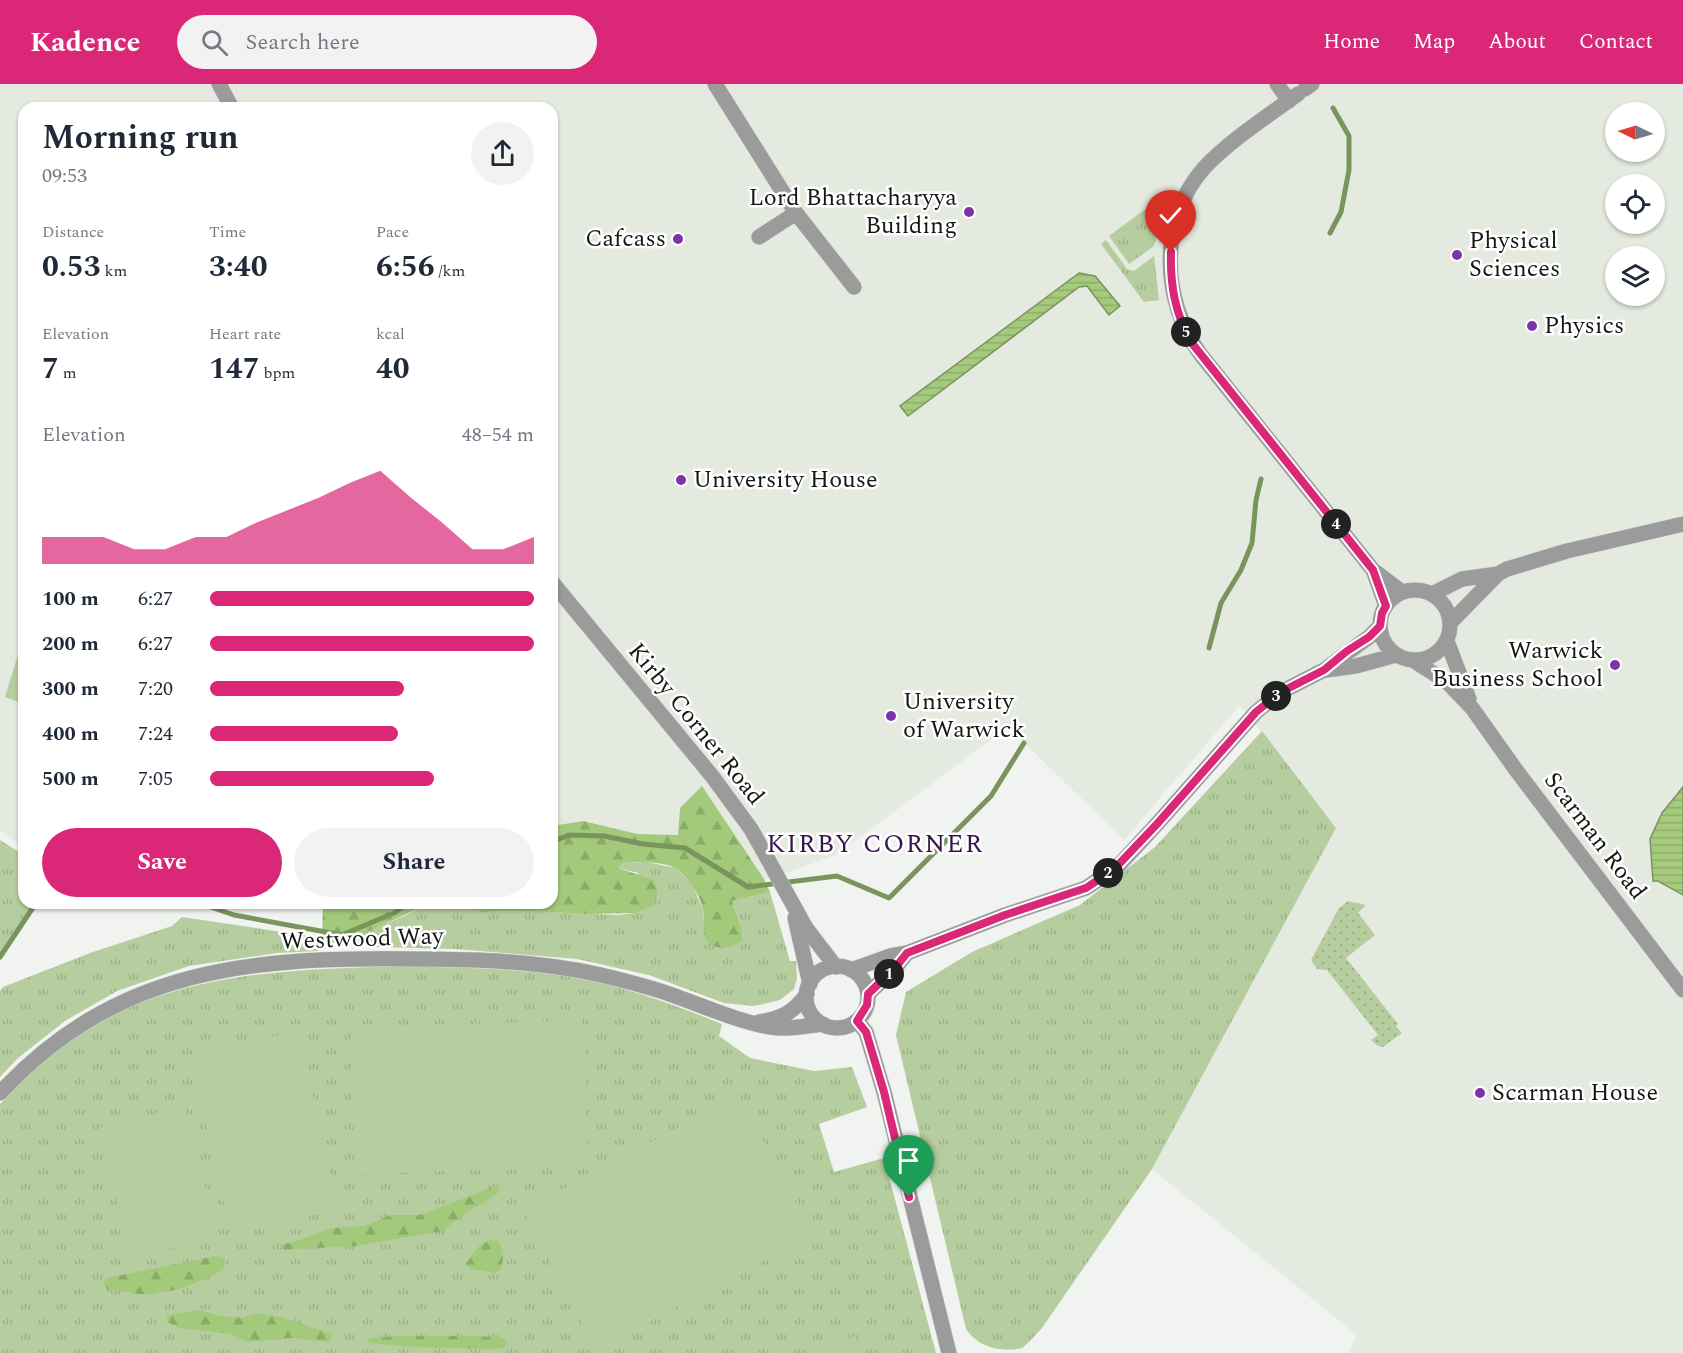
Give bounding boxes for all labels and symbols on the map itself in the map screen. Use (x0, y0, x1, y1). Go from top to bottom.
north arrow (1605, 102, 1665, 162)
place label: Lord Bhattacharyya Building (749, 180, 957, 244)
pin (1145, 190, 1196, 252)
marker: Lord Bhattacharyya Building (962, 205, 976, 219)
place label: Cafcass (585, 221, 666, 257)
place label: Physical Sciences (1469, 223, 1560, 287)
marker: Cafcass (671, 232, 685, 246)
marker: Physical Sciences (1450, 248, 1464, 262)
place label: Physics (1544, 308, 1624, 344)
pin: 5 (1171, 317, 1201, 347)
marker: Physics (1525, 319, 1539, 333)
place label: University House (693, 462, 878, 498)
marker: University House (674, 473, 688, 487)
pin: 4 (1321, 509, 1351, 539)
place label: Warwick Business School (1432, 633, 1603, 697)
street label: Kirby Corner Road (619, 635, 773, 813)
marker: Warwick Business School (1608, 658, 1622, 672)
pin: 3 (1261, 681, 1291, 711)
place label: University of Warwick (903, 684, 1025, 748)
marker: University of Warwick (884, 709, 898, 723)
street label: Scarman Road (1535, 764, 1655, 908)
district label: KIRBY CORNER (766, 824, 984, 864)
pin: 2 (1093, 858, 1123, 888)
street label: Westwood Way (280, 918, 446, 960)
pin: 1 (874, 959, 904, 989)
place label: Scarman House (1492, 1075, 1658, 1111)
marker: Scarman House (1473, 1086, 1487, 1100)
pin (883, 1135, 934, 1197)

